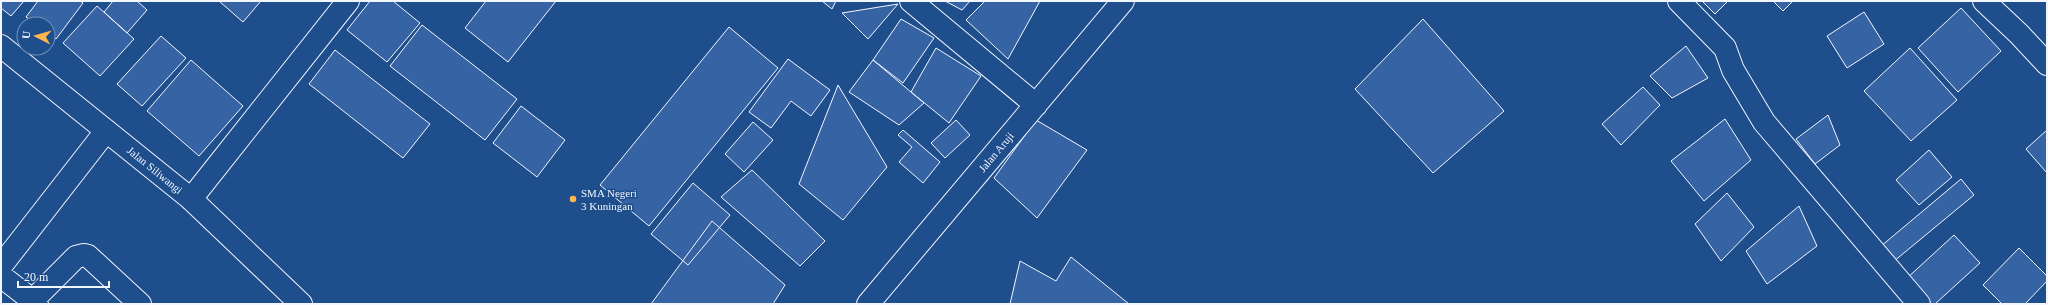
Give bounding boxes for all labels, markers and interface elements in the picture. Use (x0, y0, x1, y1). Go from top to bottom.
north arrow (16, 16, 56, 56)
text: U (20, 30, 32, 40)
street label: Jalan Aruji (976, 130, 1016, 174)
street label: Jalan Siliwangi (125, 144, 185, 196)
place label: SMA Negeri 3 Kuningan (581, 187, 637, 212)
marker: SMA Negeri 3 Kuningan (568, 194, 578, 204)
scale bar (18, 263, 109, 289)
text: 20 m (24, 270, 49, 284)

